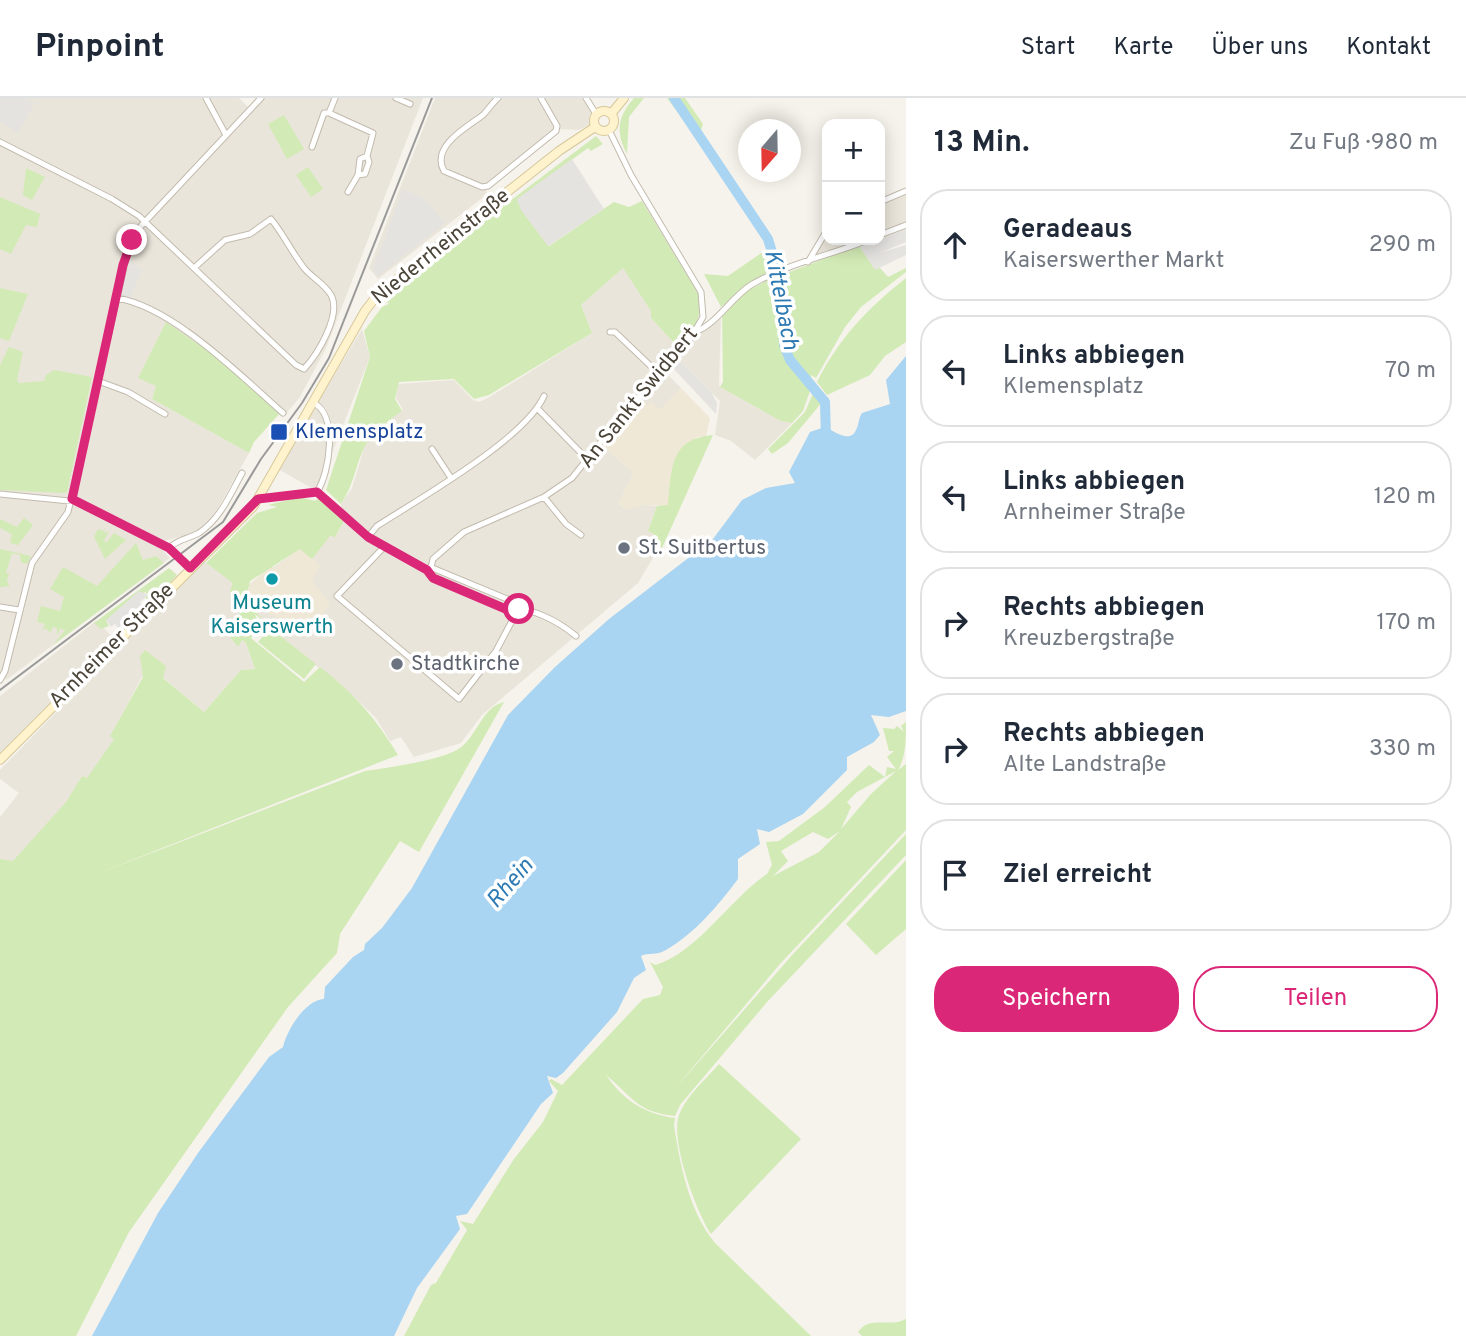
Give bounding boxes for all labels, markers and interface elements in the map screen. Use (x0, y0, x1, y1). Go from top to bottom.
text: Pinpoint (35, 27, 164, 69)
text: Start (1021, 33, 1075, 63)
text: Karte (1113, 33, 1173, 63)
text: Über uns (1211, 33, 1308, 63)
text: Kontakt (1346, 33, 1431, 63)
north arrow (738, 119, 801, 182)
map controls (822, 119, 885, 245)
button: + (822, 119, 885, 182)
text: 13 Min. (934, 125, 1030, 162)
text: Zu Fuß · 980 m (1289, 129, 1438, 158)
button: − (822, 182, 885, 245)
street label: Niederrheinstraße (366, 183, 516, 311)
text: Geradeaus (1003, 214, 1132, 247)
route end (116, 224, 147, 255)
icon: ahead (936, 226, 974, 264)
text: 290 m (1369, 231, 1436, 260)
water label: Kittelbach (756, 247, 804, 353)
text: Kaiserswerther Markt (1003, 247, 1225, 276)
street label: An Sankt Swidbert (574, 322, 704, 474)
text: Links abbiegen (1003, 340, 1185, 373)
icon: left (936, 352, 974, 390)
text: 70 m (1385, 357, 1436, 386)
text: Klemensplatz (1003, 373, 1144, 402)
place label: Klemensplatz (295, 419, 424, 446)
marker: Klemensplatz (269, 422, 289, 442)
text: Links abbiegen (1003, 466, 1185, 499)
icon: left (936, 478, 974, 516)
text: 120 m (1374, 483, 1436, 512)
text: Arnheimer Straße (1003, 499, 1186, 528)
place label: St. Suitbertus (638, 535, 766, 562)
marker: St. Suitbertus (616, 540, 632, 556)
marker: Museum Kaiserswerth (264, 571, 280, 587)
street label: Arnheimer Straße (43, 577, 181, 715)
place label: Museum Kaiserswerth (211, 590, 333, 641)
text: Rechts abbiegen (1003, 592, 1205, 625)
route start (503, 593, 534, 624)
icon: right (936, 604, 974, 642)
text: 170 m (1377, 609, 1436, 638)
text: Kreuzbergstraße (1003, 625, 1175, 654)
place label: Stadtkirche (411, 651, 520, 678)
marker: Stadtkirche (389, 656, 405, 672)
text: Rechts abbiegen (1003, 718, 1205, 751)
icon: right (936, 730, 974, 768)
text: 330 m (1369, 735, 1436, 764)
text: Alte Landstraße (1003, 751, 1166, 780)
water label: Rhein (481, 853, 541, 915)
icon: arrive (936, 856, 974, 894)
text: Ziel erreicht (1003, 859, 1152, 892)
button: Speichern (934, 966, 1179, 1032)
button: Teilen (1193, 966, 1438, 1032)

